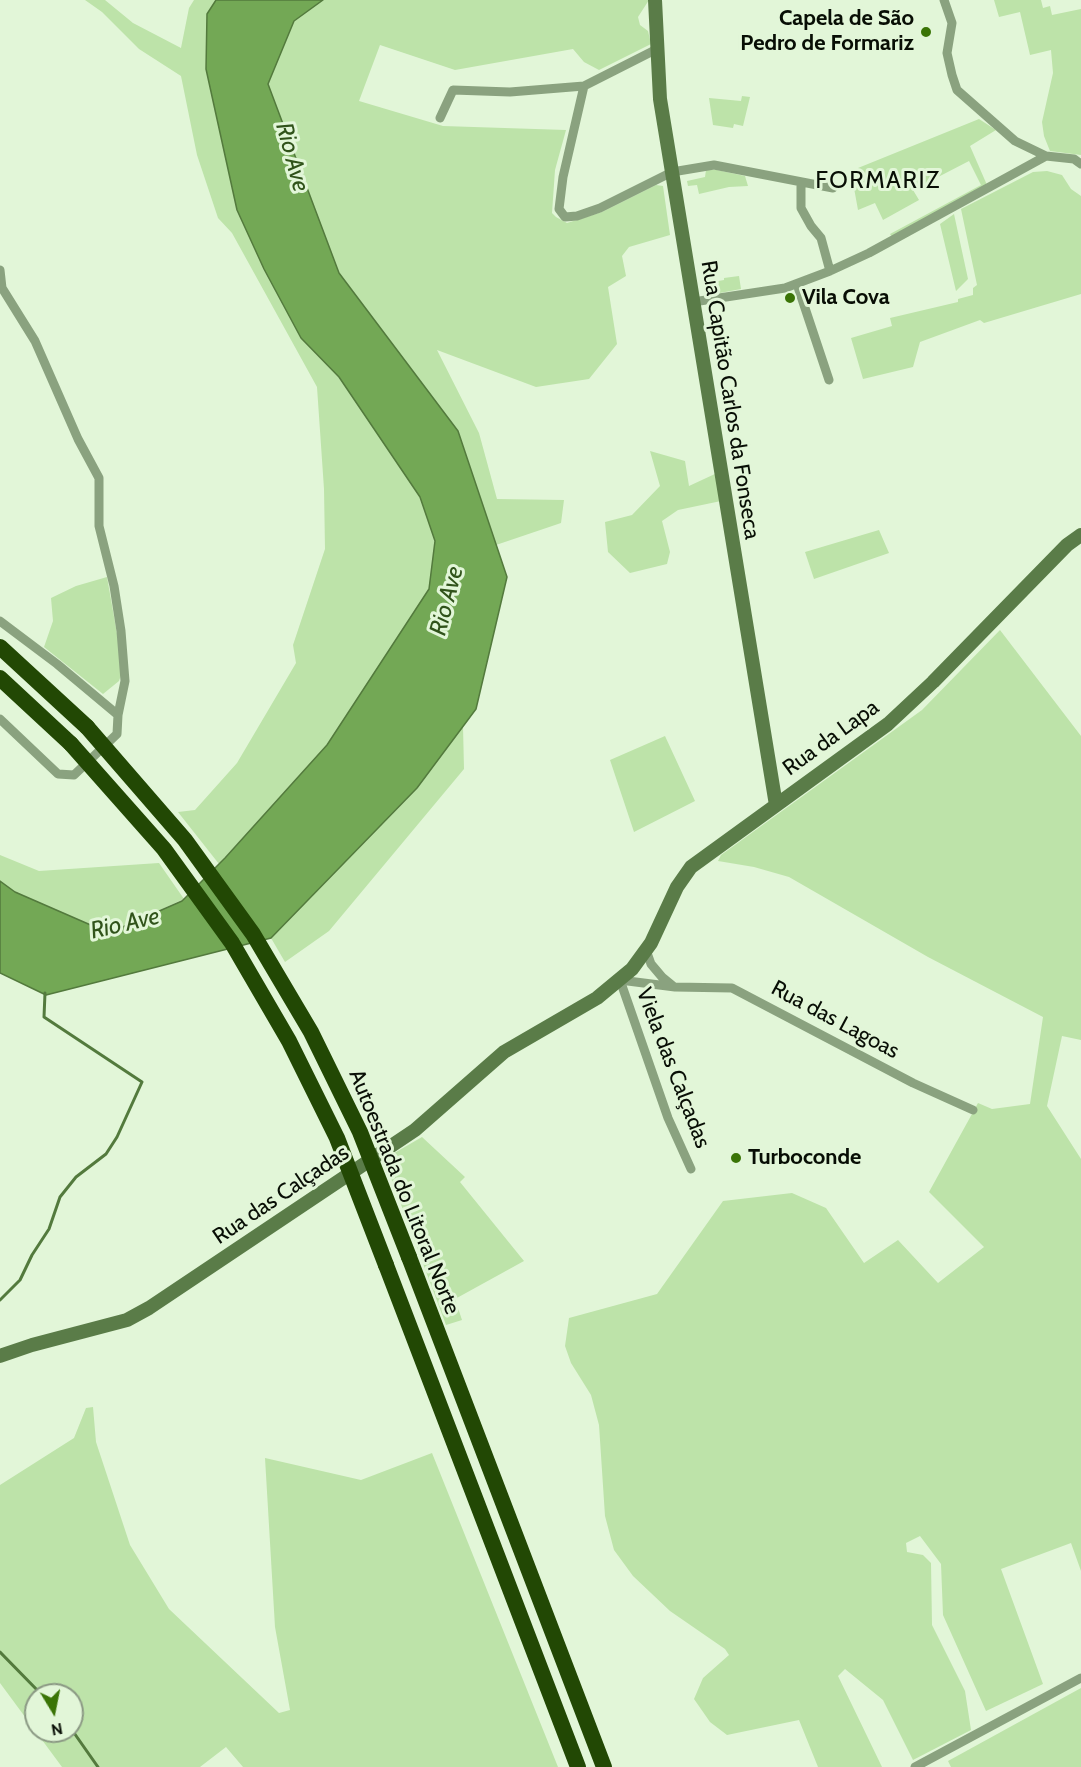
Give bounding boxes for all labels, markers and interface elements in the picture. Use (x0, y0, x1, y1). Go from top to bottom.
place label: Capela de São Pedro de Formariz (740, 6, 914, 57)
marker: Capela de São Pedro de Formariz (919, 25, 933, 39)
water label: Rio Ave (269, 119, 315, 195)
district label: FORMARIZ (815, 167, 941, 195)
street label: Rua Capitão Carlos da Fonseca (695, 259, 765, 541)
place label: Vila Cova (802, 285, 890, 311)
marker: Vila Cova (783, 291, 797, 305)
water label: Rio Ave (424, 563, 470, 639)
street label: Rua da Lapa (778, 694, 884, 782)
water label: Rio Ave (88, 902, 162, 946)
street label: Rua das Lagoas (766, 975, 904, 1065)
street label: Viela das Calçadas (630, 984, 716, 1152)
street label: Autoestrada do Litoral Norte (343, 1066, 465, 1318)
street label: Rua das Calçadas (208, 1140, 354, 1250)
place label: Turboconde (748, 1145, 861, 1171)
marker: Turboconde (729, 1151, 743, 1165)
north arrow (24, 1683, 84, 1743)
text: N (50, 1719, 64, 1740)

